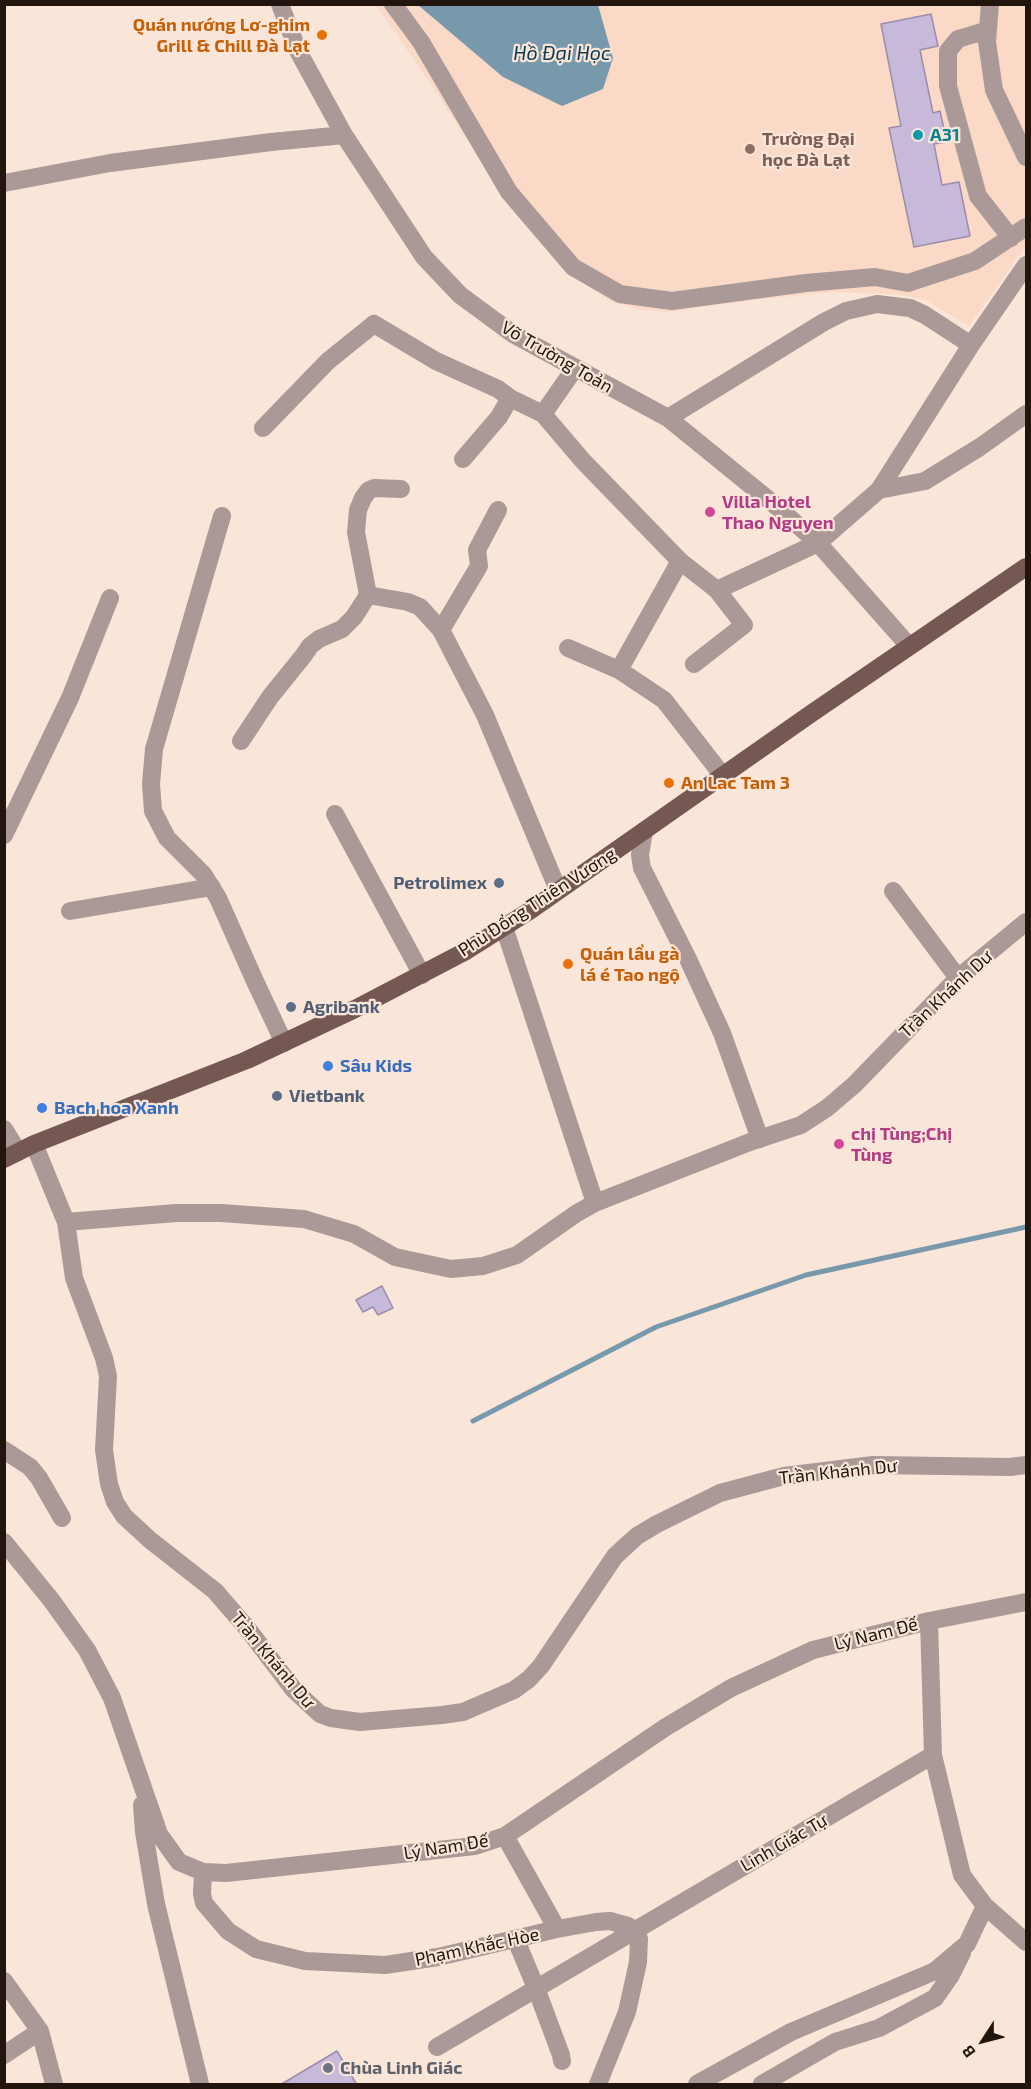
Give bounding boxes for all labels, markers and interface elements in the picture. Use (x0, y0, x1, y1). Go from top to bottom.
place label: Quán nướng Lơ-ghim Grill & Chill Đà Lạt (133, 14, 310, 57)
marker: Quán nướng Lơ-ghim Grill & Chill Đà Lạt (315, 28, 329, 42)
water label: Hồ Đại Học (513, 41, 611, 65)
place label: A31 (930, 124, 960, 146)
place label: Trường Đại học Đà Lạt (762, 128, 855, 170)
marker: A31 (911, 128, 925, 142)
marker: Trường Đại học Đà Lạt (743, 142, 757, 156)
street label: Võ Trường Toản (497, 316, 617, 398)
place label: Villa Hotel Thao Nguyen (722, 491, 834, 534)
marker: Villa Hotel Thao Nguyen (703, 505, 717, 519)
place label: An Lac Tam 3 (681, 772, 790, 794)
marker: An Lac Tam 3 (662, 776, 676, 790)
street label: Phù Đổng Thiên Vương (454, 843, 620, 961)
place label: Petrolimex (393, 872, 487, 894)
marker: Petrolimex (492, 876, 506, 890)
place label: Quán lẩu gà lá é Tao ngộ (580, 943, 680, 986)
street label: Trần Khánh Dư (895, 946, 997, 1042)
marker: Quán lẩu gà lá é Tao ngộ (561, 957, 575, 971)
place label: Agribank (303, 996, 380, 1018)
marker: Agribank (284, 1000, 298, 1014)
place label: Sâu Kids (340, 1055, 412, 1077)
marker: Sâu Kids (321, 1059, 335, 1073)
place label: Vietbank (289, 1085, 365, 1107)
marker: Vietbank (270, 1089, 284, 1103)
place label: Bach hoa Xanh (54, 1097, 179, 1119)
marker: Bach hoa Xanh (35, 1101, 49, 1115)
place label: chị Tùng;Chị Tùng (851, 1123, 952, 1166)
marker: chị Tùng;Chị Tùng (832, 1137, 846, 1151)
street label: Trần Khánh Dư (778, 1455, 898, 1489)
street label: Trần Khánh Dư (226, 1607, 320, 1713)
street label: Lý Nam Đế (832, 1613, 920, 1655)
street label: Linh Giác Tự (737, 1809, 831, 1877)
street label: Lý Nam Đế (402, 1830, 490, 1864)
street label: Phạm Khắc Hòe (413, 1923, 541, 1971)
north arrow (953, 2011, 1013, 2071)
text: B (957, 2042, 979, 2062)
place label: Chùa Linh Giác (340, 2057, 462, 2079)
marker: Chùa Linh Giác (321, 2061, 335, 2075)

